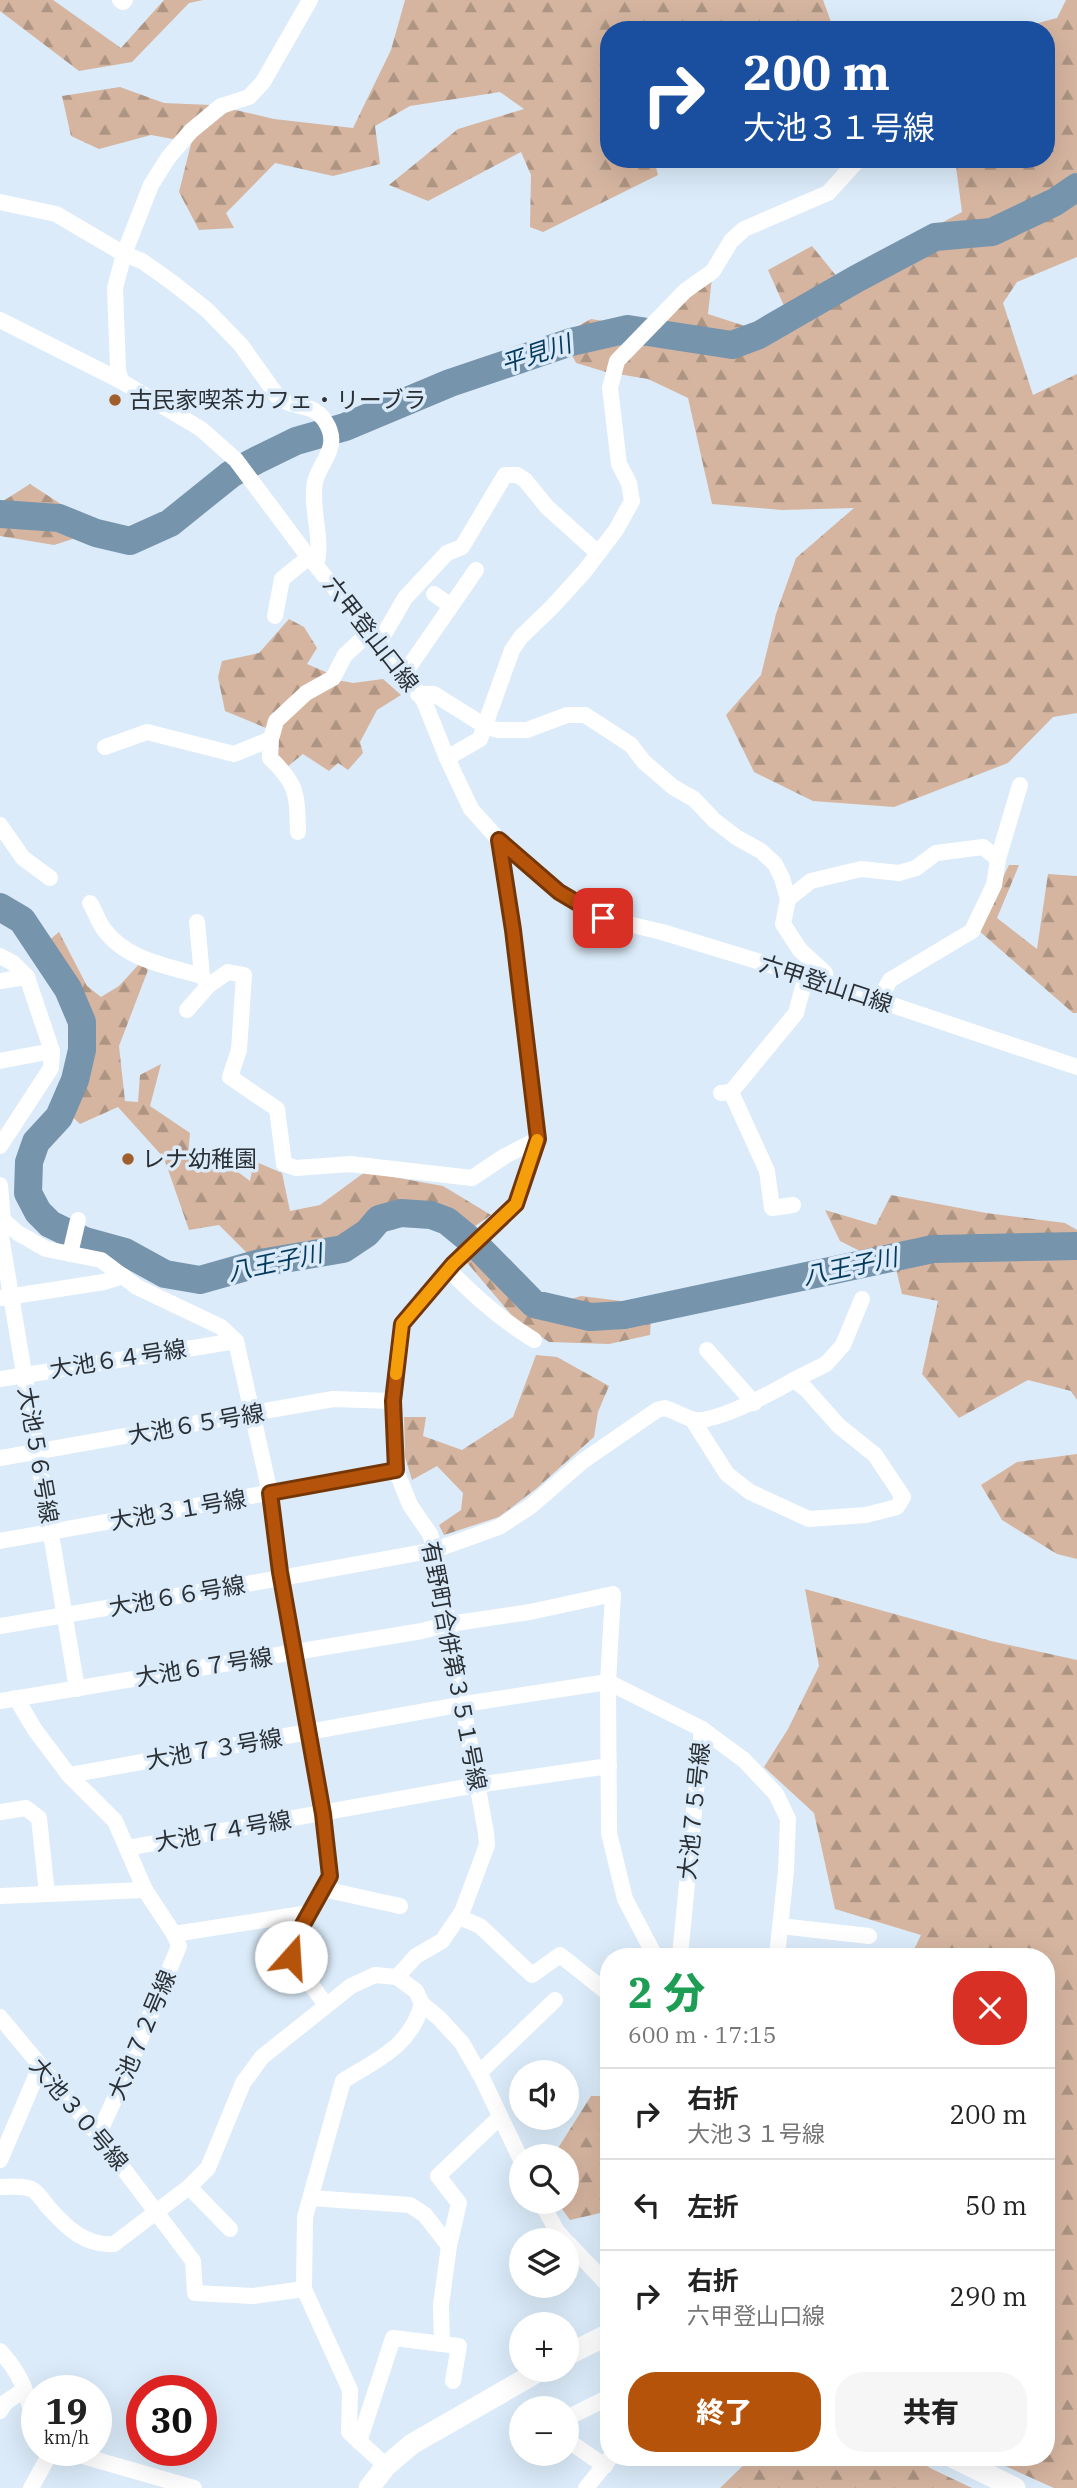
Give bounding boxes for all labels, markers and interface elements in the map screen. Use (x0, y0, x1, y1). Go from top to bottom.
text: 200 m (743, 40, 890, 103)
icon: right (628, 49, 719, 140)
text: 大池３１号線 (743, 106, 935, 148)
water label: 平見川 (497, 326, 578, 379)
place label: 古民家喫茶カフェ・リーブラ (129, 384, 427, 414)
marker: 古民家喫茶カフェ・リーブラ (107, 392, 123, 408)
street label: 六甲登山口線 (317, 570, 426, 697)
pin (573, 888, 633, 948)
icon: arrive (584, 899, 622, 937)
street label: 六甲登山口線 (756, 947, 897, 1019)
place label: レナ幼稚園 (142, 1143, 257, 1173)
marker: レナ幼稚園 (120, 1151, 136, 1167)
water label: 八王子川 (225, 1236, 328, 1288)
water label: 八王子川 (800, 1240, 903, 1292)
street label: 大池６４号線 (47, 1332, 188, 1384)
street label: 大池５６号線 (12, 1384, 66, 1525)
street label: 大池６５号線 (125, 1396, 266, 1450)
street label: 大池３１号線 (107, 1482, 248, 1536)
street label: 有野町合併第３５１号線 (416, 1539, 494, 1793)
street label: 大池６６号線 (106, 1568, 247, 1622)
street label: 大池６７号線 (133, 1640, 274, 1692)
street label: 大池７３号線 (143, 1721, 284, 1775)
street label: 大池７５号線 (671, 1741, 715, 1881)
street label: 大池７４号線 (152, 1803, 293, 1857)
position arrow (254, 1920, 328, 1994)
street label: 大池７２号線 (100, 1965, 182, 2104)
text: 2 分 (628, 1965, 705, 2020)
button: close (953, 1971, 1027, 2045)
text: 600 m · 17:15 (628, 2019, 777, 2049)
street label: 大池３０号線 (24, 2051, 136, 2176)
map controls (509, 2060, 579, 2466)
button: sound (509, 2060, 579, 2130)
text: 右折 (687, 2081, 739, 2115)
icon: right (628, 2095, 666, 2133)
text: 200 m (949, 2097, 1027, 2131)
text: 大池３１号線 (687, 2118, 825, 2148)
button: search (509, 2144, 579, 2214)
icon: left (628, 2186, 666, 2224)
text: 50 m (965, 2188, 1027, 2222)
text: 左折 (687, 2189, 739, 2223)
button: layers (509, 2228, 579, 2298)
text: 右折 (687, 2263, 739, 2297)
icon: right (628, 2277, 666, 2315)
text: 290 m (949, 2279, 1027, 2313)
text: 六甲登山口線 (687, 2300, 825, 2330)
button: + (509, 2312, 579, 2382)
button: 終了 (628, 2372, 821, 2452)
button: 共有 (835, 2372, 1027, 2452)
speed limit sign: 30 (126, 2375, 217, 2466)
text: 19 (45, 2388, 88, 2434)
button: − (509, 2396, 579, 2466)
text: km/h (44, 2426, 89, 2449)

